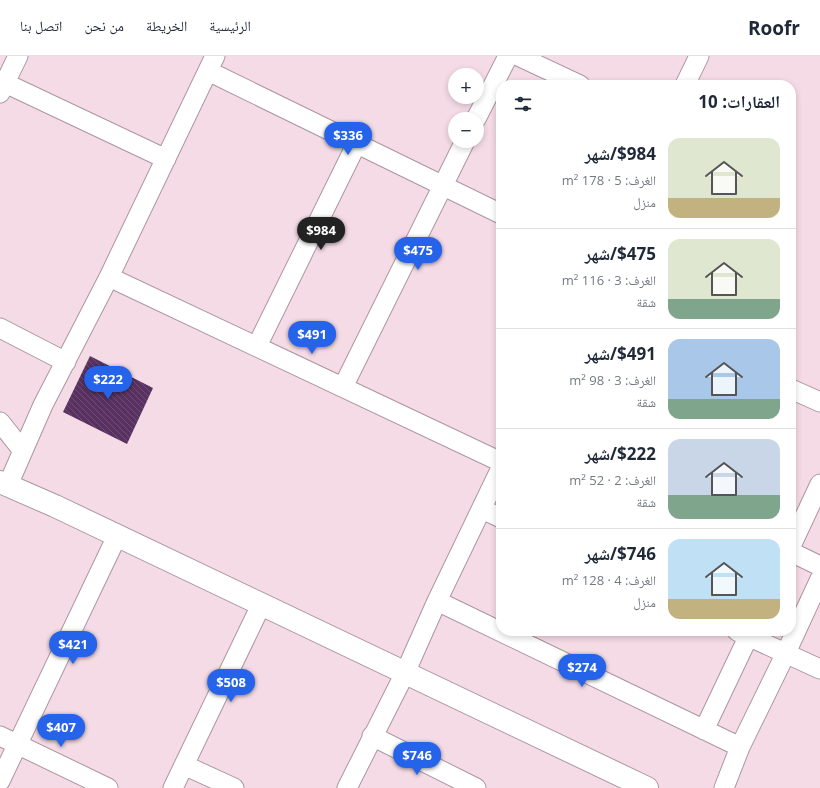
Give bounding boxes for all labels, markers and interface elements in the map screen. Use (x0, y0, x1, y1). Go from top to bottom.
text: Roofr (748, 15, 800, 41)
text: اتصل بنا (20, 16, 62, 35)
text: من نحن (84, 16, 124, 35)
text: الخريطة (146, 16, 187, 35)
text: الرئيسية (209, 16, 251, 35)
map controls (448, 68, 484, 148)
button: + (448, 68, 484, 104)
text: العقارات: 10 (698, 90, 780, 113)
icon: filters (512, 93, 534, 115)
button: − (448, 112, 484, 148)
pin: $336 (324, 122, 372, 156)
text: $336 (333, 126, 363, 144)
text: $984/شهر (585, 142, 656, 165)
icon: home (700, 154, 748, 202)
text: الغرف: 5 · 178 m² (562, 171, 656, 189)
text: منزل (633, 193, 656, 211)
pin: $984 (297, 217, 345, 251)
text: $984 (306, 221, 336, 239)
pin: $475 (394, 237, 442, 271)
text: $475 (403, 241, 433, 259)
text: $475/شهر (585, 242, 656, 265)
icon: home (700, 255, 748, 303)
text: الغرف: 3 · 116 m² (562, 271, 656, 289)
text: شقة (637, 293, 656, 311)
pin: $491 (288, 321, 336, 355)
text: $491 (297, 325, 327, 343)
text: $491/شهر (585, 342, 656, 365)
icon: home (700, 355, 748, 403)
pin: $222 (84, 366, 132, 400)
text: $222 (93, 370, 123, 388)
text: الغرف: 3 · 98 m² (569, 371, 656, 389)
text: شقة (637, 393, 656, 411)
text: $222/شهر (585, 442, 656, 465)
icon: home (700, 455, 748, 503)
text: الغرف: 2 · 52 m² (569, 471, 656, 489)
text: شقة (637, 493, 656, 511)
text: $746/شهر (585, 542, 656, 565)
icon: home (700, 555, 748, 603)
text: الغرف: 4 · 128 m² (562, 571, 656, 589)
text: منزل (633, 593, 656, 611)
pin: $421 (49, 631, 97, 665)
text: $421 (58, 635, 88, 653)
pin: $274 (558, 654, 606, 688)
text: $274 (567, 658, 597, 676)
pin: $508 (207, 669, 255, 703)
text: $508 (216, 673, 246, 691)
pin: $407 (37, 714, 85, 748)
text: $407 (46, 718, 76, 736)
pin: $746 (393, 742, 441, 776)
text: $746 (402, 746, 432, 764)

